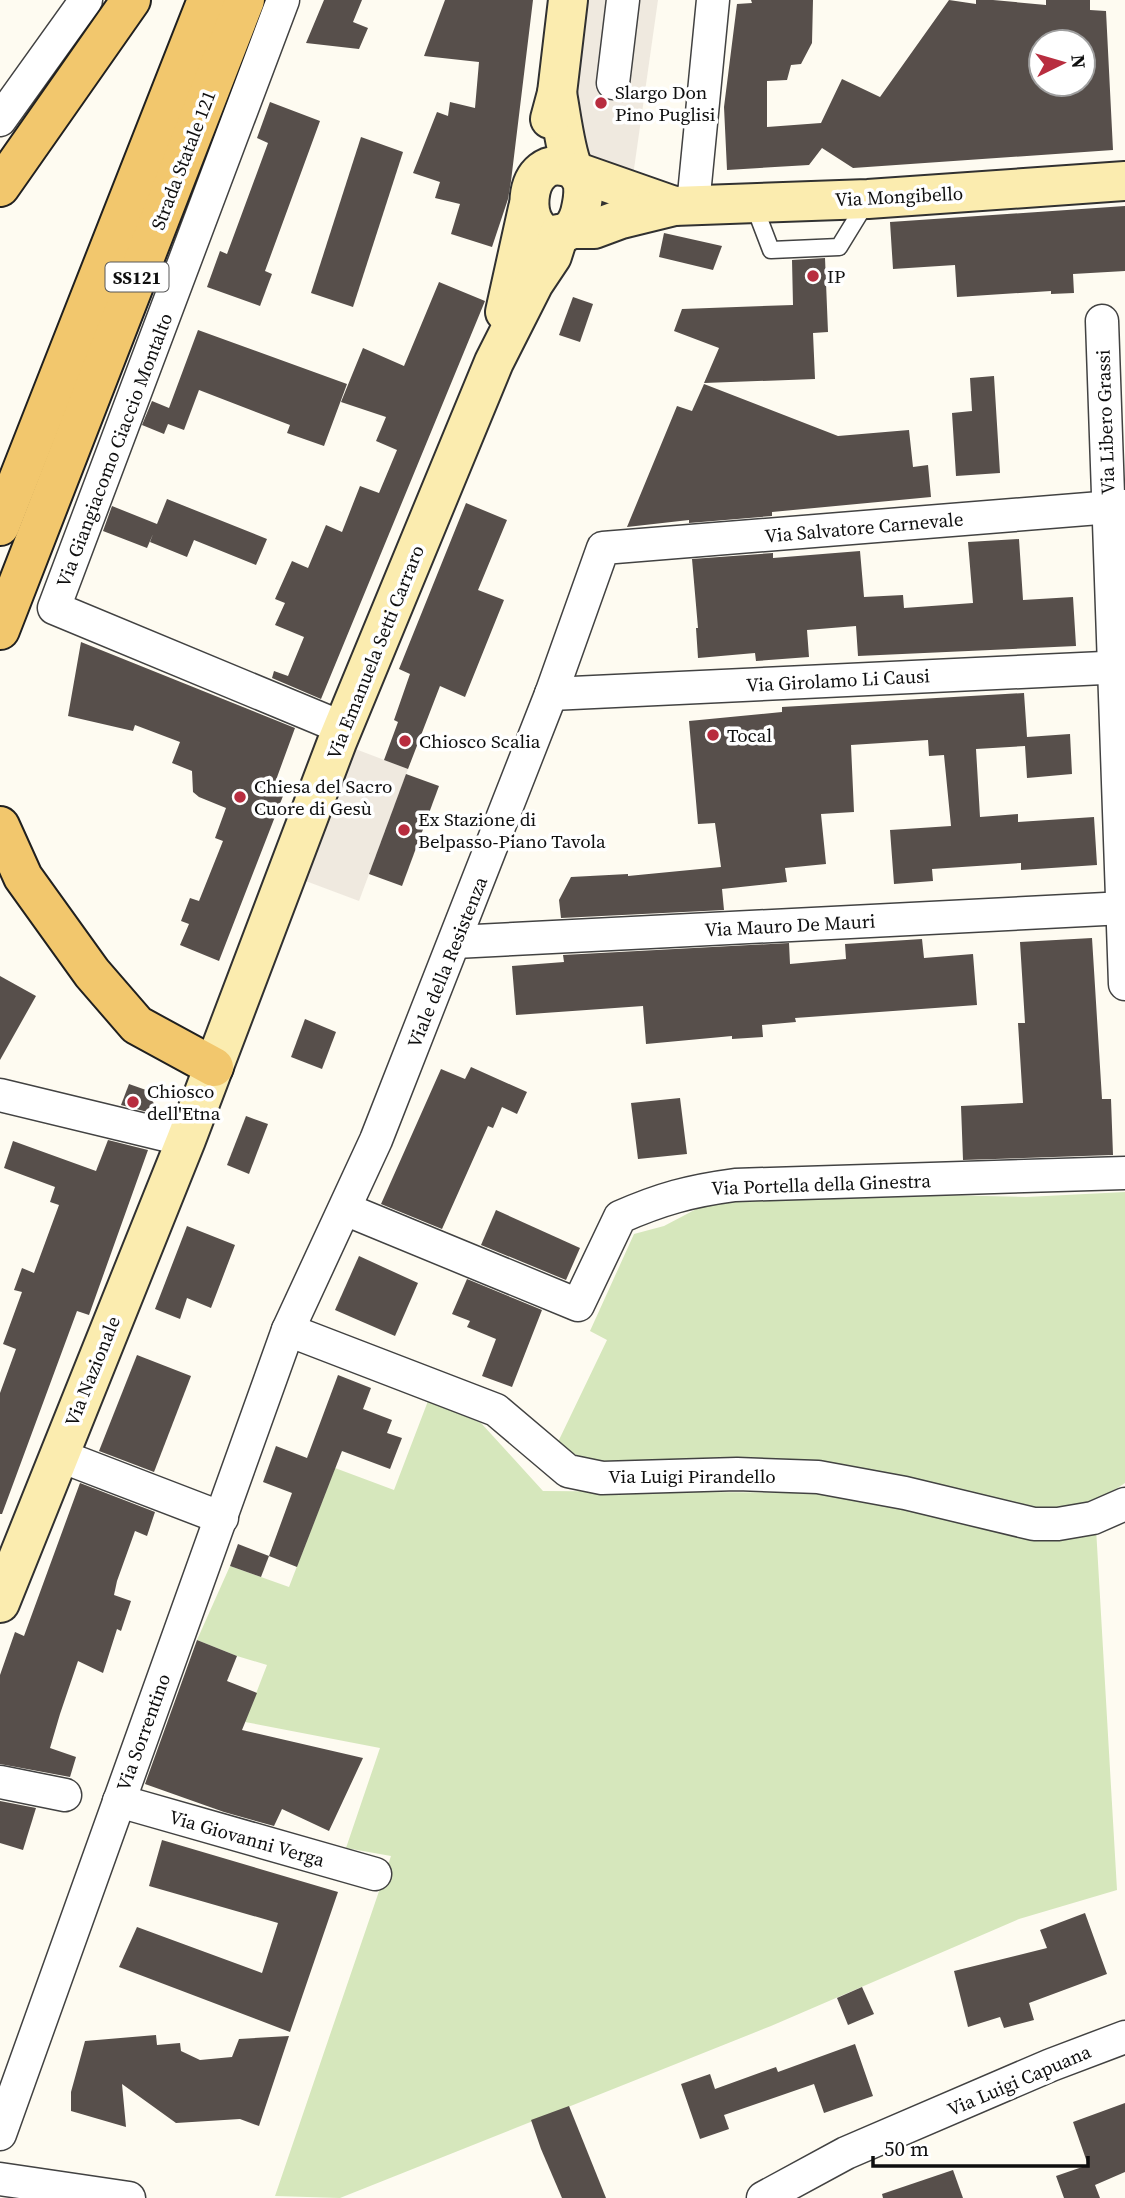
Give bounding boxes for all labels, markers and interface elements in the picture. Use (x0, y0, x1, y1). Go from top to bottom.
north arrow (1027, 28, 1097, 98)
text: N (1065, 53, 1093, 70)
place label: Slargo Don Pino Puglisi (615, 79, 716, 127)
street label: Strada Statale 121 (144, 87, 222, 233)
marker: Slargo Don Pino Puglisi (593, 95, 609, 111)
street label: Via Mongibello (834, 180, 964, 212)
road number: SS121 (106, 262, 168, 292)
place label: IP (827, 263, 845, 289)
marker: IP (805, 268, 821, 284)
street label: Via Giangiacomo Ciaccio Montalto (50, 309, 178, 591)
street label: Via Libero Grassi (1089, 349, 1121, 495)
street label: Via Salvatore Carnevale (764, 505, 964, 549)
street label: Via Emanuela Setti Carraro (320, 541, 430, 763)
street label: Via Girolamo Li Causi (746, 662, 931, 698)
place label: Tocal (727, 722, 773, 748)
marker: Tocal (705, 727, 721, 743)
place label: Chiosco Scalia (419, 728, 541, 754)
marker: Chiosco Scalia (397, 733, 413, 749)
place label: Chiesa del Sacro Cuore di Gesù (254, 773, 392, 821)
marker: Chiesa del Sacro Cuore di Gesù (232, 789, 248, 805)
place label: Ex Stazione di Belpasso-Piano Tavola (418, 806, 606, 854)
marker: Ex Stazione di Belpasso-Piano Tavola (396, 822, 412, 838)
street label: Viale della Resistenza (401, 872, 493, 1052)
street label: Via Mauro De Mauri (704, 908, 876, 942)
place label: Chiosco dell'Etna (147, 1078, 221, 1126)
marker: Chiosco dell'Etna (125, 1094, 141, 1110)
street label: Via Portella della Ginestra (711, 1167, 932, 1201)
street label: Via Nazionale (58, 1312, 126, 1430)
street label: Via Luigi Pirandello (608, 1463, 776, 1489)
street label: Via Sorrentino (110, 1670, 176, 1794)
street label: Via Giovanni Verga (166, 1803, 328, 1873)
street label: Via Luigi Capuana (943, 2038, 1095, 2122)
scale bar (873, 2124, 1088, 2168)
text: 50 m (884, 2134, 929, 2163)

